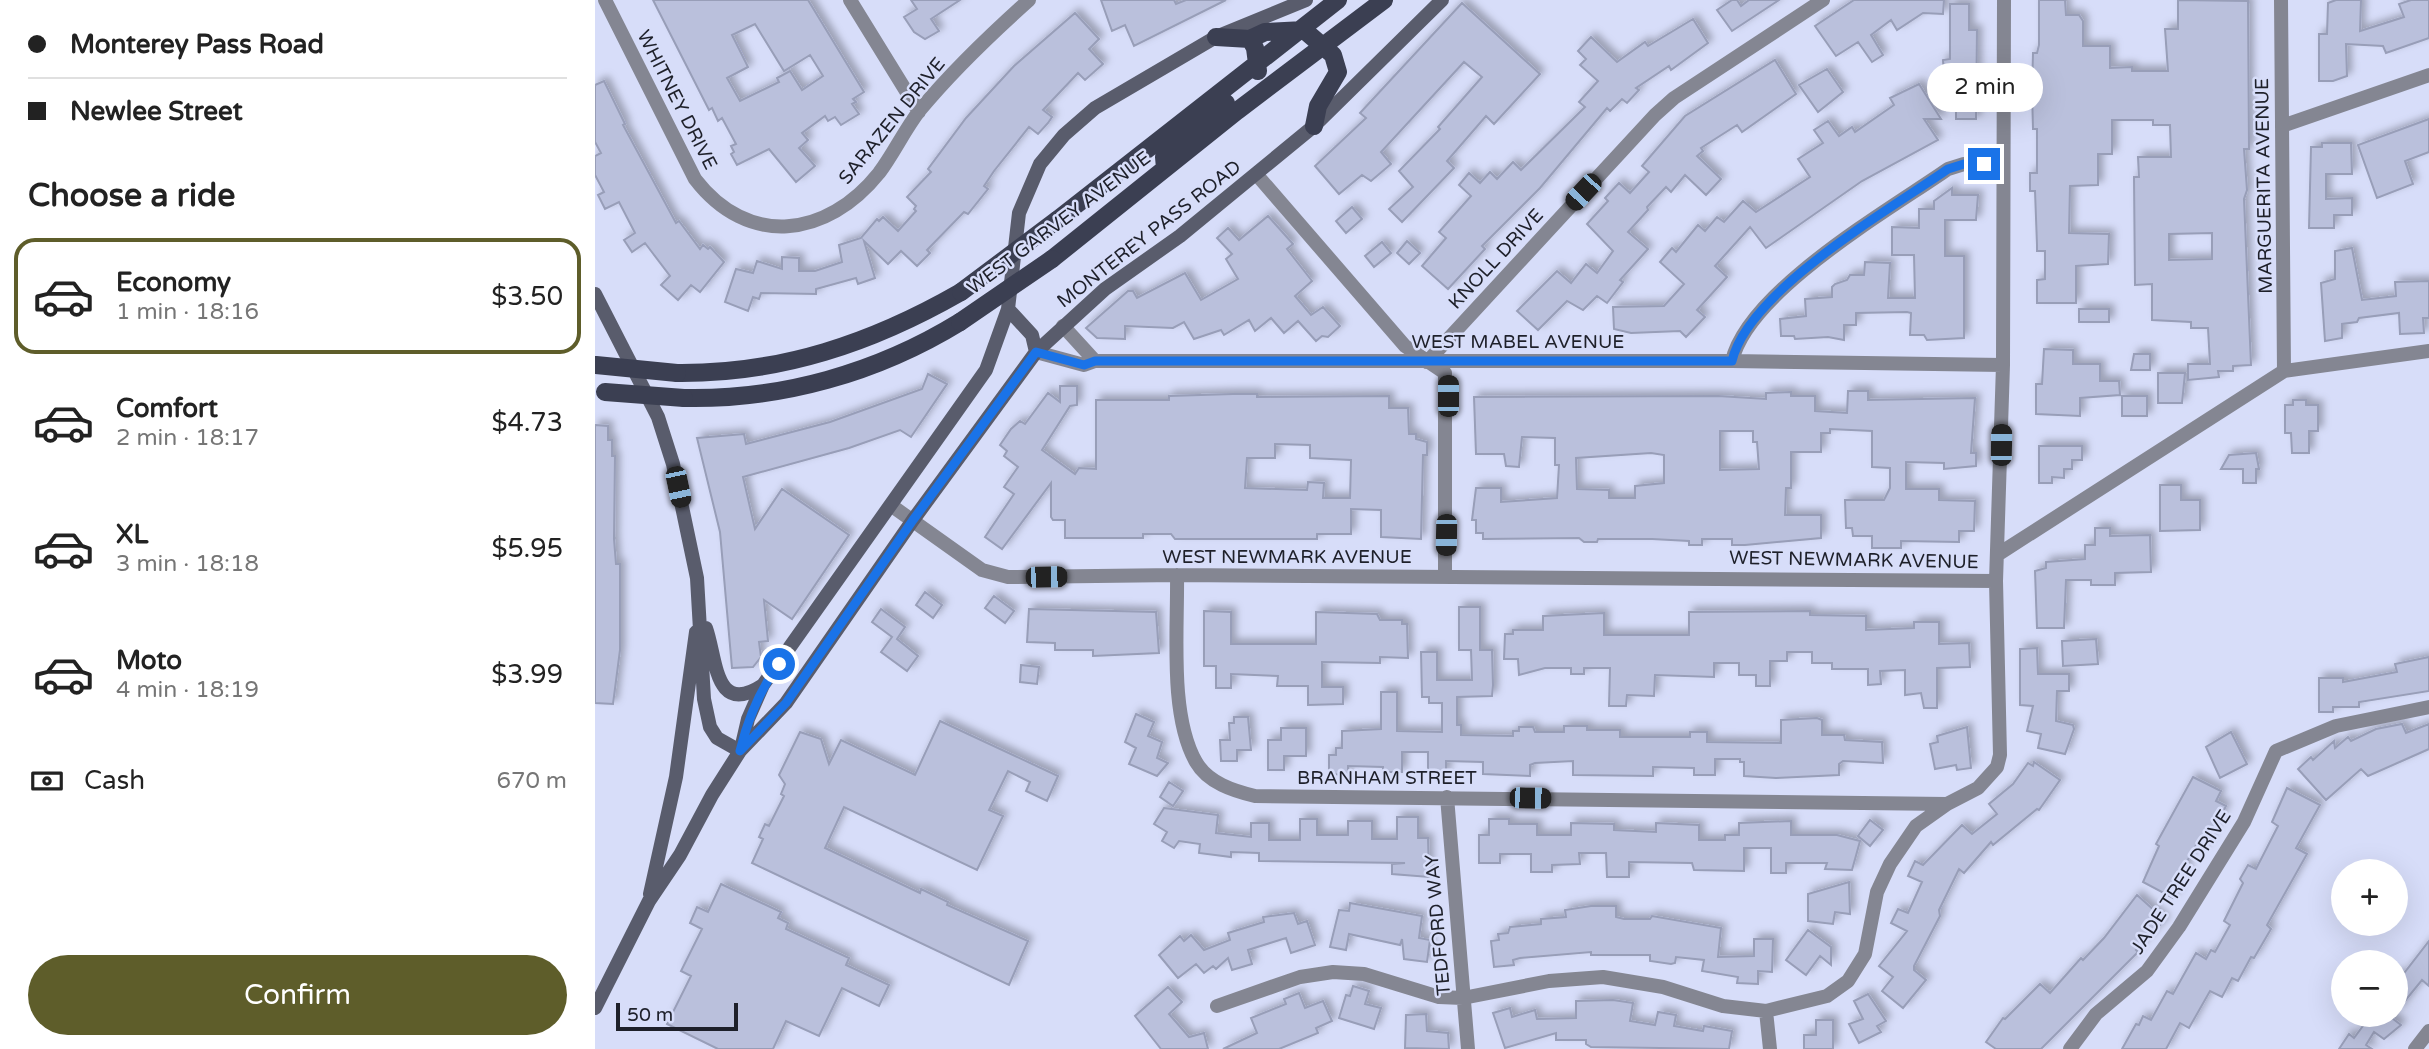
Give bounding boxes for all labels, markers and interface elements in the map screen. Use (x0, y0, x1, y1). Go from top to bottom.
street label: WHITNEY DRIVE (632, 27, 722, 173)
text: Monterey Pass Road (70, 29, 324, 60)
street label: SARAZEN DRIVE (834, 53, 950, 189)
callout: 2 min (1926, 62, 2042, 111)
text: 2 min (1954, 73, 2016, 101)
street label: MARGUERITA AVENUE (2251, 78, 2277, 294)
text: Newlee Street (70, 96, 243, 127)
street label: WEST GARVEY AVENUE (963, 147, 1155, 299)
route end (1968, 148, 2000, 180)
street label: MONTEREY PASS ROAD (1053, 155, 1245, 313)
car (1561, 169, 1606, 215)
text: Choose a ride (28, 177, 235, 215)
street label: KNOLL DRIVE (1444, 204, 1548, 314)
icon: car (32, 265, 95, 328)
text: Economy (116, 267, 231, 298)
text: $3.50 (491, 281, 563, 312)
text: 1 min · 18:16 (116, 298, 259, 326)
street label: WEST MABEL AVENUE (1412, 331, 1624, 353)
car (1438, 375, 1459, 417)
icon: car (32, 391, 95, 454)
text: Comfort (116, 393, 218, 424)
text: $4.73 (491, 407, 563, 438)
text: 2 min · 18:17 (116, 424, 259, 452)
car (1991, 424, 2012, 466)
car (664, 464, 693, 510)
car (1436, 514, 1457, 556)
icon: car (32, 517, 95, 580)
text: XL (116, 519, 148, 550)
text: $5.95 (491, 533, 563, 564)
street label: WEST NEWMARK AVENUE (1162, 546, 1412, 568)
street label: WEST NEWMARK AVENUE (1729, 547, 1979, 573)
text: 3 min · 18:18 (116, 550, 259, 578)
car (1025, 566, 1068, 588)
icon: car (32, 643, 95, 706)
text: Moto (116, 645, 182, 676)
route start (763, 648, 795, 680)
text: $3.99 (491, 659, 563, 690)
text: 4 min · 18:19 (116, 676, 259, 704)
icon: cash (28, 762, 66, 800)
text: Cash (84, 765, 145, 796)
text: 670 m (497, 767, 567, 795)
street label: BRANHAM STREET (1297, 767, 1477, 789)
car (1509, 787, 1552, 809)
street label: JADE TREE DRIVE (2126, 806, 2236, 958)
street label: TEDFORD WAY (1421, 853, 1455, 997)
map controls (2331, 859, 2408, 1027)
button: + (2331, 859, 2408, 936)
button: − (2331, 950, 2408, 1027)
button: Confirm (28, 955, 567, 1035)
scale bar (616, 1000, 739, 1032)
text: 50 m (627, 1004, 673, 1026)

